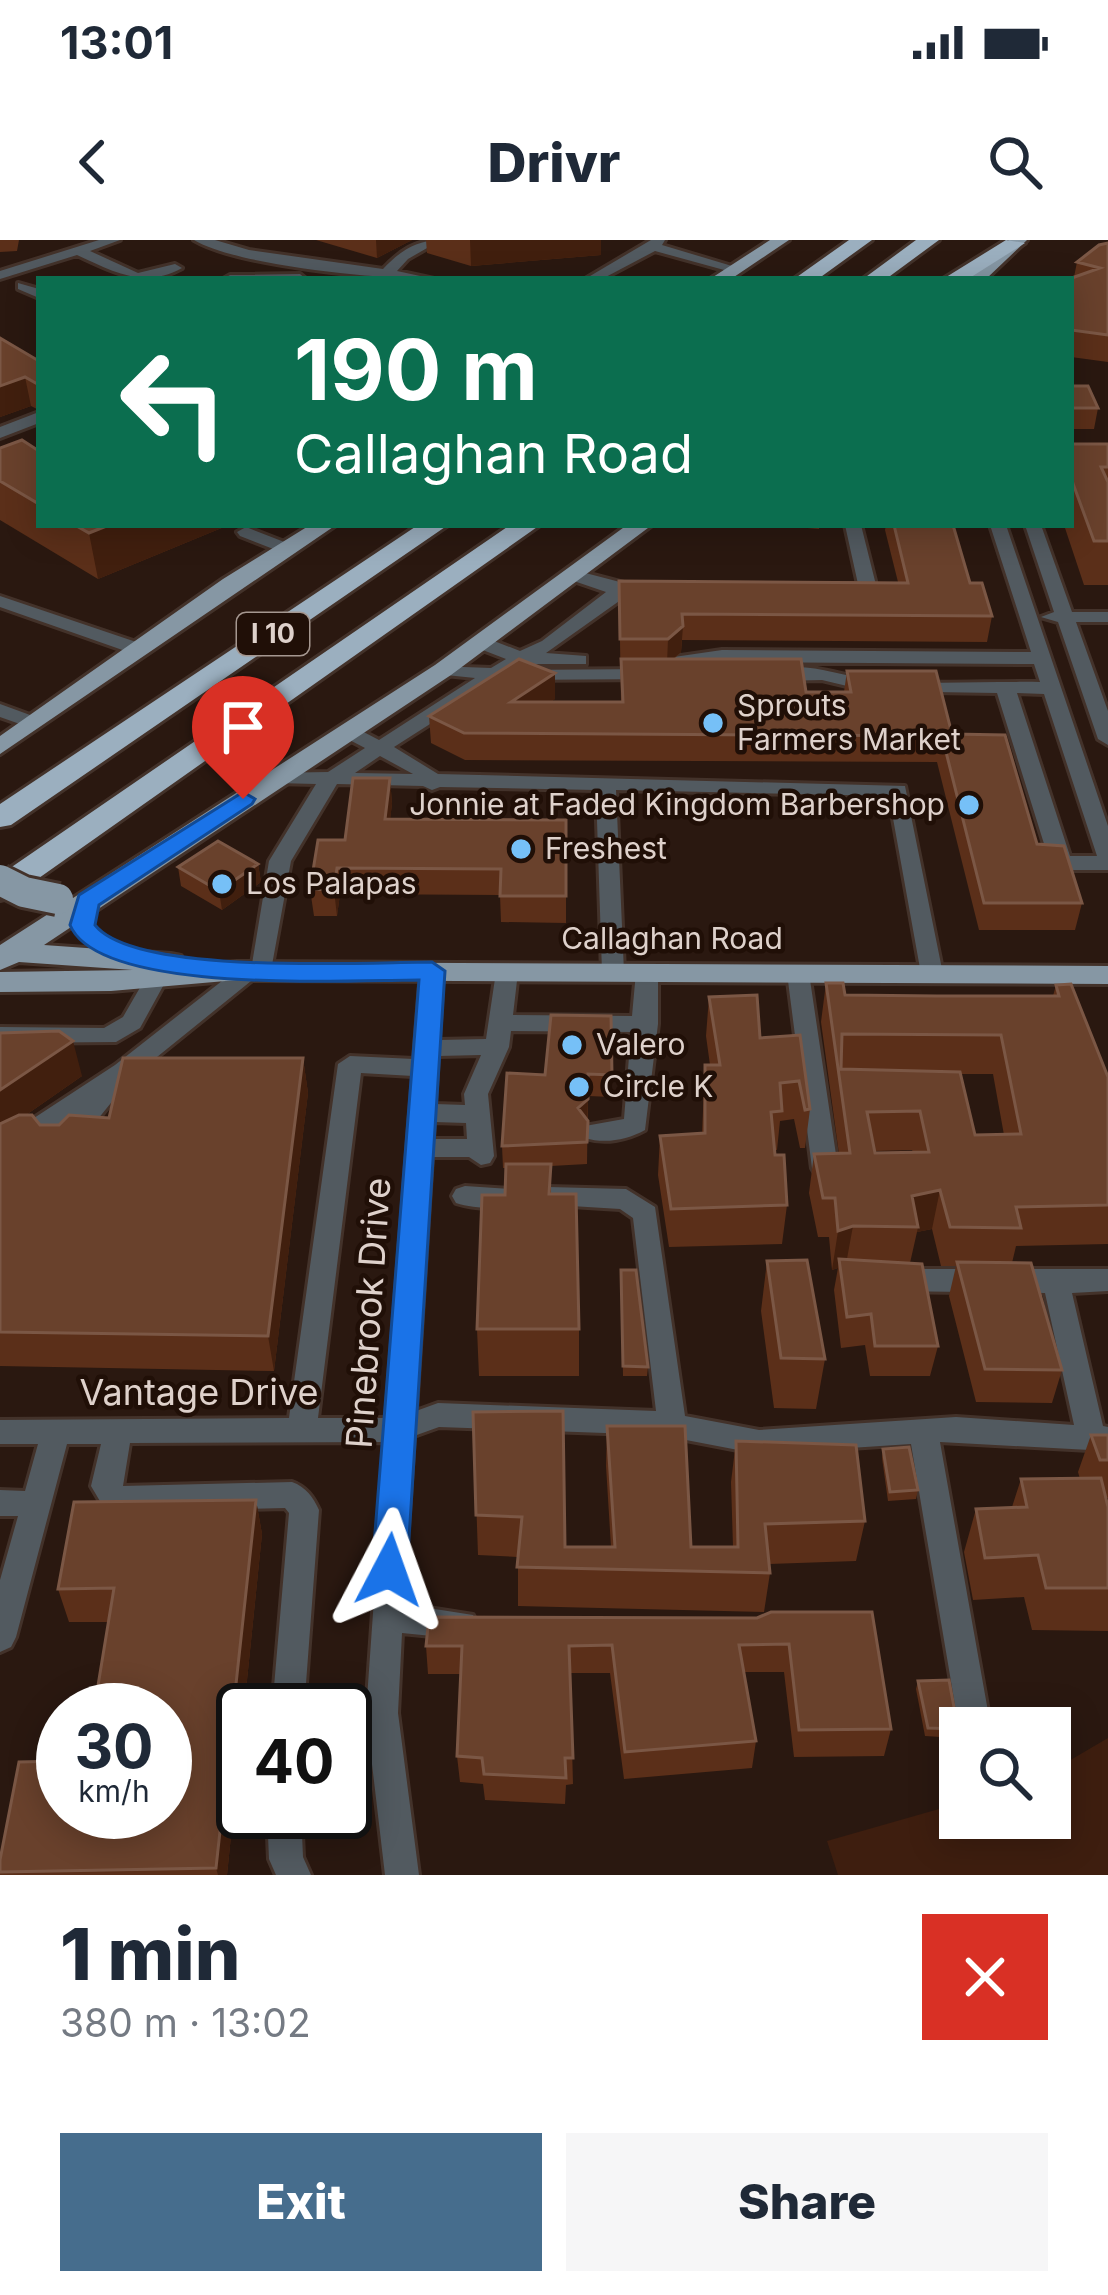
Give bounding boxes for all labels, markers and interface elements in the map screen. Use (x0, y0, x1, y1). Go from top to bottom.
text: 13:01 (60, 15, 173, 70)
icon: back (60, 129, 126, 195)
icon: search (982, 129, 1048, 195)
text: Drivr (487, 130, 621, 195)
text: 190 m (294, 319, 538, 420)
icon: left (96, 324, 252, 480)
text: Callaghan Road (294, 421, 693, 486)
road number: I 10 (237, 613, 309, 655)
pin (192, 676, 294, 799)
place label: Sprouts Farmers Market (737, 687, 961, 757)
icon: arrive (210, 694, 276, 760)
marker: Sprouts Farmers Market (700, 710, 726, 736)
place label: Jonnie at Faded Kingdom Barbershop (409, 786, 945, 822)
marker: Jonnie at Faded Kingdom Barbershop (956, 792, 982, 818)
place label: Freshest (545, 830, 667, 866)
marker: Freshest (508, 836, 534, 862)
place label: Los Palapas (246, 865, 417, 901)
marker: Los Palapas (209, 871, 235, 897)
street label: Callaghan Road (561, 920, 783, 956)
place label: Valero (596, 1026, 686, 1062)
marker: Valero (559, 1032, 585, 1058)
place label: Circle K (603, 1068, 713, 1104)
marker: Circle K (566, 1074, 592, 1100)
street label: Pinebrook Drive (337, 1176, 399, 1450)
street label: Vantage Drive (79, 1370, 319, 1414)
position arrow (326, 1507, 452, 1633)
speed limit sign: 40 (216, 1683, 372, 1839)
map controls (939, 1707, 1071, 1839)
button: search (939, 1707, 1071, 1839)
text: 30 (74, 1710, 154, 1782)
text: km/h (78, 1773, 150, 1809)
text: 1 min (60, 1910, 240, 1997)
button: close (922, 1914, 1048, 2040)
text: 380 m · 13:02 (60, 1999, 311, 2046)
button: Exit (60, 2133, 542, 2271)
button: Share (566, 2133, 1048, 2271)

